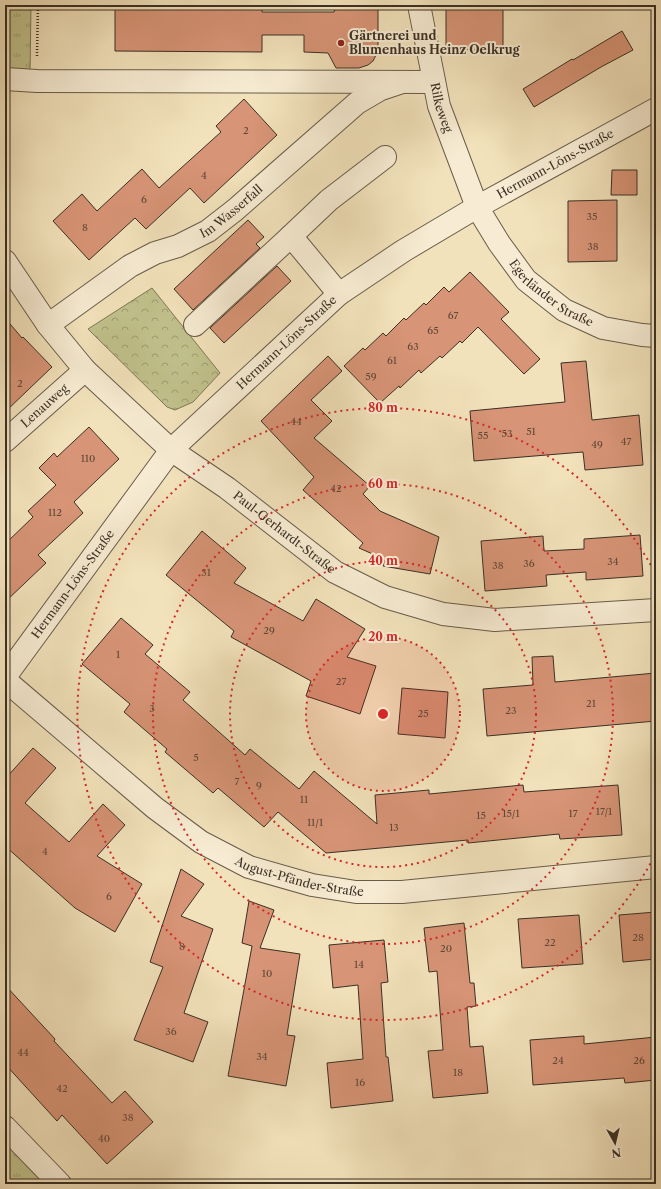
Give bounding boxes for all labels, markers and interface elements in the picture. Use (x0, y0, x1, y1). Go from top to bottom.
place label: Gärtnerei und Blumenhaus Heinz Oelkrug (349, 28, 521, 57)
marker: Gärtnerei und Blumenhaus Heinz Oelkrug (336, 38, 346, 48)
street label: Rilkeweg (428, 81, 457, 135)
house number: 2 (243, 124, 249, 137)
street label: Hermann-Löns-Straße (494, 125, 616, 202)
house number: 4 (201, 169, 207, 182)
street label: Im Wasserfall (197, 181, 266, 241)
house number: 6 (141, 193, 147, 206)
house number: 35 (587, 210, 597, 223)
house number: 8 (82, 221, 88, 234)
house number: 38 (587, 240, 599, 253)
street label: Egerländer Straße (506, 256, 596, 330)
street label: Hermann-Löns-Straße (233, 292, 340, 392)
house number: 67 (448, 309, 458, 322)
house number: 65 (427, 324, 439, 337)
house number: 63 (407, 340, 419, 353)
house number: 61 (387, 354, 398, 367)
house number: 59 (365, 370, 377, 383)
house number: 2 (17, 377, 23, 390)
street label: Lenauweg (17, 380, 72, 430)
text: 80 m (368, 400, 398, 415)
house number: 44 (290, 415, 302, 428)
house number: 51 (526, 425, 537, 438)
house number: 53 (502, 427, 512, 440)
house number: 55 (478, 429, 488, 442)
house number: 47 (621, 435, 631, 448)
house number: 49 (591, 438, 603, 451)
house number: 110 (81, 452, 95, 465)
text: 60 m (368, 476, 398, 491)
house number: 42 (330, 482, 342, 495)
street label: Paul-Gerhardt-Straße (230, 488, 339, 577)
house number: 112 (48, 506, 62, 519)
street label: Hermann-Löns-Straße (28, 526, 117, 641)
text: 40 m (368, 553, 398, 568)
house number: 34 (607, 555, 619, 568)
house number: 36 (523, 557, 535, 570)
house number: 38 (492, 559, 504, 572)
house number: 31 (201, 566, 212, 579)
house number: 29 (263, 624, 275, 637)
text: 20 m (368, 629, 398, 644)
house number: 1 (116, 648, 121, 661)
house number: 27 (336, 675, 346, 688)
house number: 21 (586, 697, 597, 710)
house number: 3 (149, 702, 155, 715)
house number: 23 (505, 704, 517, 717)
centre of rings (376, 707, 390, 721)
house number: 25 (417, 707, 429, 720)
house number: 5 (193, 751, 199, 764)
house number: 7 (235, 775, 240, 788)
house number: 9 (256, 779, 262, 792)
house number: 11 (300, 793, 309, 806)
house number: 17/1 (596, 805, 613, 818)
house number: 15/1 (502, 807, 520, 820)
house number: 17 (568, 807, 578, 820)
house number: 15 (476, 809, 486, 822)
house number: 11/1 (307, 816, 324, 829)
house number: 13 (389, 821, 399, 834)
house number: 4 (42, 845, 48, 858)
street label: August-Pfänder-Straße (232, 853, 364, 899)
house number: 6 (106, 890, 112, 903)
house number: 28 (632, 931, 644, 944)
house number: 22 (544, 936, 556, 949)
house number: 8 (179, 940, 185, 953)
house number: 20 (440, 942, 452, 955)
house number: 14 (354, 958, 364, 971)
house number: 10 (262, 967, 272, 980)
house number: 36 (165, 1025, 177, 1038)
house number: 44 (17, 1046, 29, 1059)
house number: 34 (256, 1050, 268, 1063)
house number: 24 (552, 1054, 564, 1067)
house number: 26 (633, 1054, 645, 1067)
house number: 18 (453, 1066, 463, 1079)
house number: 16 (355, 1076, 365, 1089)
house number: 42 (56, 1082, 68, 1095)
house number: 38 (122, 1111, 134, 1124)
north arrow (595, 1123, 635, 1163)
house number: 40 (98, 1132, 110, 1145)
text: N (610, 1145, 622, 1161)

